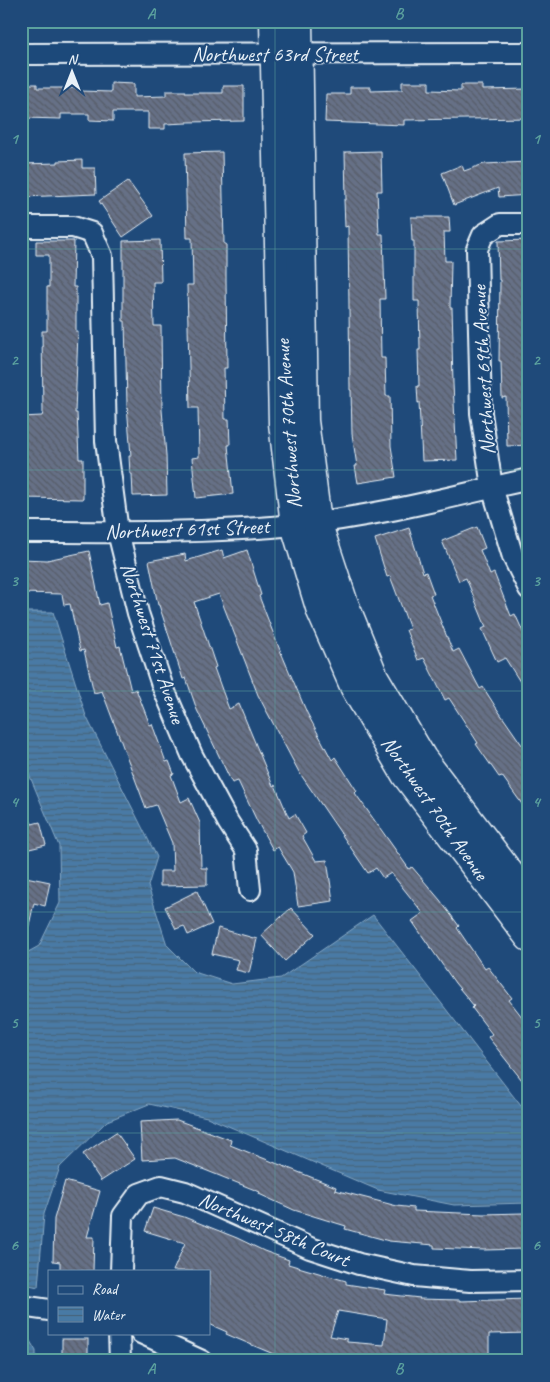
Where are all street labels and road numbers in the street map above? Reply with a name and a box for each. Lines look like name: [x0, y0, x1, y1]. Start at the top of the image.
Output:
street label: Northwest 63rd Street: [192, 41, 360, 67]
street label: Northwest 69th Avenue: [466, 283, 500, 455]
street label: Northwest 70th Avenue: [269, 337, 307, 510]
street label: Northwest 61st Street: [104, 513, 272, 545]
street label: Northwest 71st Avenue: [115, 559, 192, 728]
street label: Northwest 70th Avenue: [376, 731, 495, 886]
street label: Northwest 58th Court: [195, 1186, 355, 1273]

